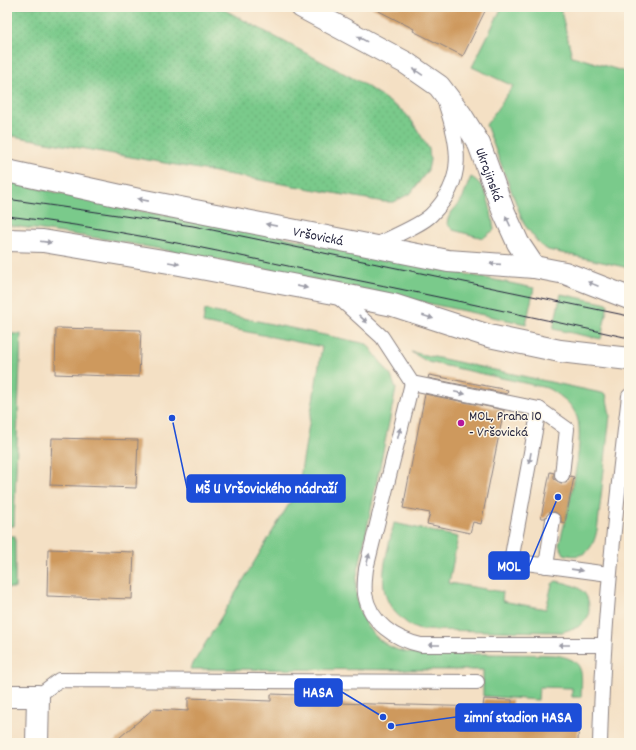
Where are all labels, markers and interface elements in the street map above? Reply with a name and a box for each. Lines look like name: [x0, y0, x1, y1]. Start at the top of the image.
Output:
one-way arrow: [356, 35, 368, 42]
one-way arrow: [413, 68, 423, 76]
street label: Ukrajinská: [469, 145, 507, 204]
one-way arrow: [137, 197, 149, 203]
one-way arrow: [505, 215, 511, 226]
one-way arrow: [265, 222, 277, 228]
street label: Vršovická: [291, 223, 345, 252]
one-way arrow: [40, 239, 52, 245]
one-way arrow: [168, 260, 180, 266]
one-way arrow: [489, 261, 501, 268]
one-way arrow: [586, 280, 598, 286]
one-way arrow: [296, 284, 308, 290]
one-way arrow: [358, 314, 368, 324]
one-way arrow: [423, 314, 435, 320]
one-way arrow: [454, 390, 466, 396]
place label: MOL, Praha 10 - Vršovická: [469, 407, 542, 443]
marker: MOL, Praha 10 - Vršovická: [456, 418, 466, 428]
one-way arrow: [397, 426, 403, 439]
one-way arrow: [526, 452, 532, 464]
callout: MŠ U Vršovického nádraží: [187, 475, 345, 502]
text: MŠ U Vršovického nádraží: [195, 479, 339, 501]
callout: MOL: [489, 552, 529, 579]
one-way arrow: [366, 553, 372, 565]
text: MOL: [497, 557, 522, 579]
one-way arrow: [571, 567, 583, 573]
one-way arrow: [427, 642, 440, 648]
one-way arrow: [557, 642, 570, 648]
callout: HASA: [295, 679, 342, 706]
text: HASA: [303, 683, 333, 705]
callout: zimní stadion HASA: [456, 704, 581, 731]
text: zimní stadion HASA: [464, 708, 572, 730]

